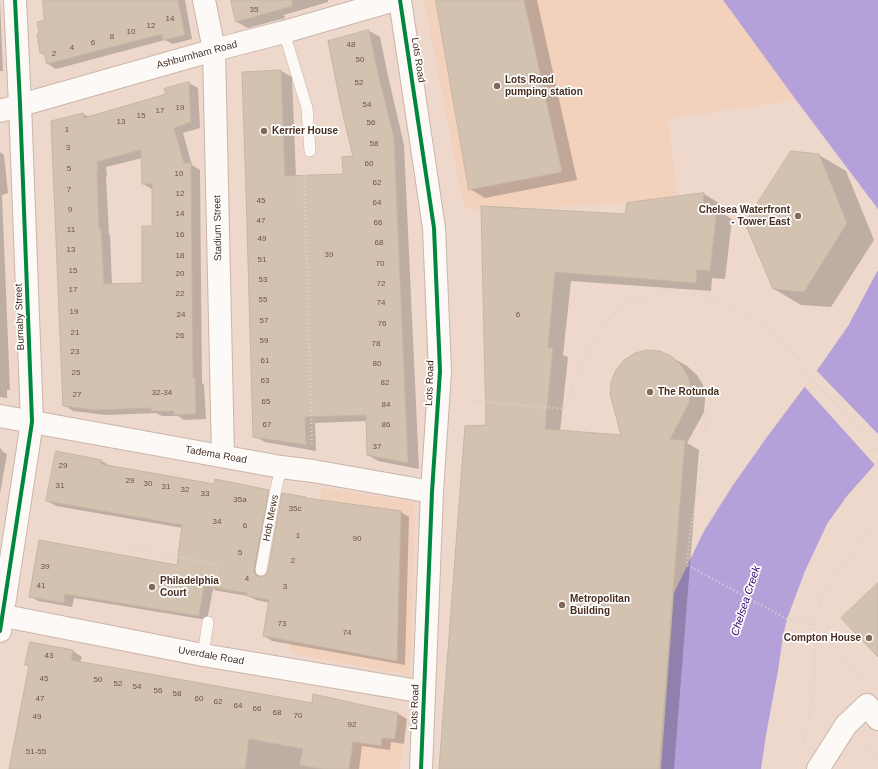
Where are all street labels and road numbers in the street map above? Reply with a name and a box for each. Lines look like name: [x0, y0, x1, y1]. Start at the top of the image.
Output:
street label: Lots Road: [409, 37, 427, 83]
street label: Ashburnham Road: [155, 38, 239, 72]
street label: Stadium Street: [211, 195, 225, 261]
street label: Burnaby Street: [13, 283, 27, 351]
street label: Lots Road: [423, 360, 437, 406]
street label: Tadema Road: [184, 444, 248, 466]
street label: Hob Mews: [261, 494, 281, 542]
street label: Uverdale Road: [177, 644, 245, 668]
street label: Lots Road: [408, 684, 422, 730]

